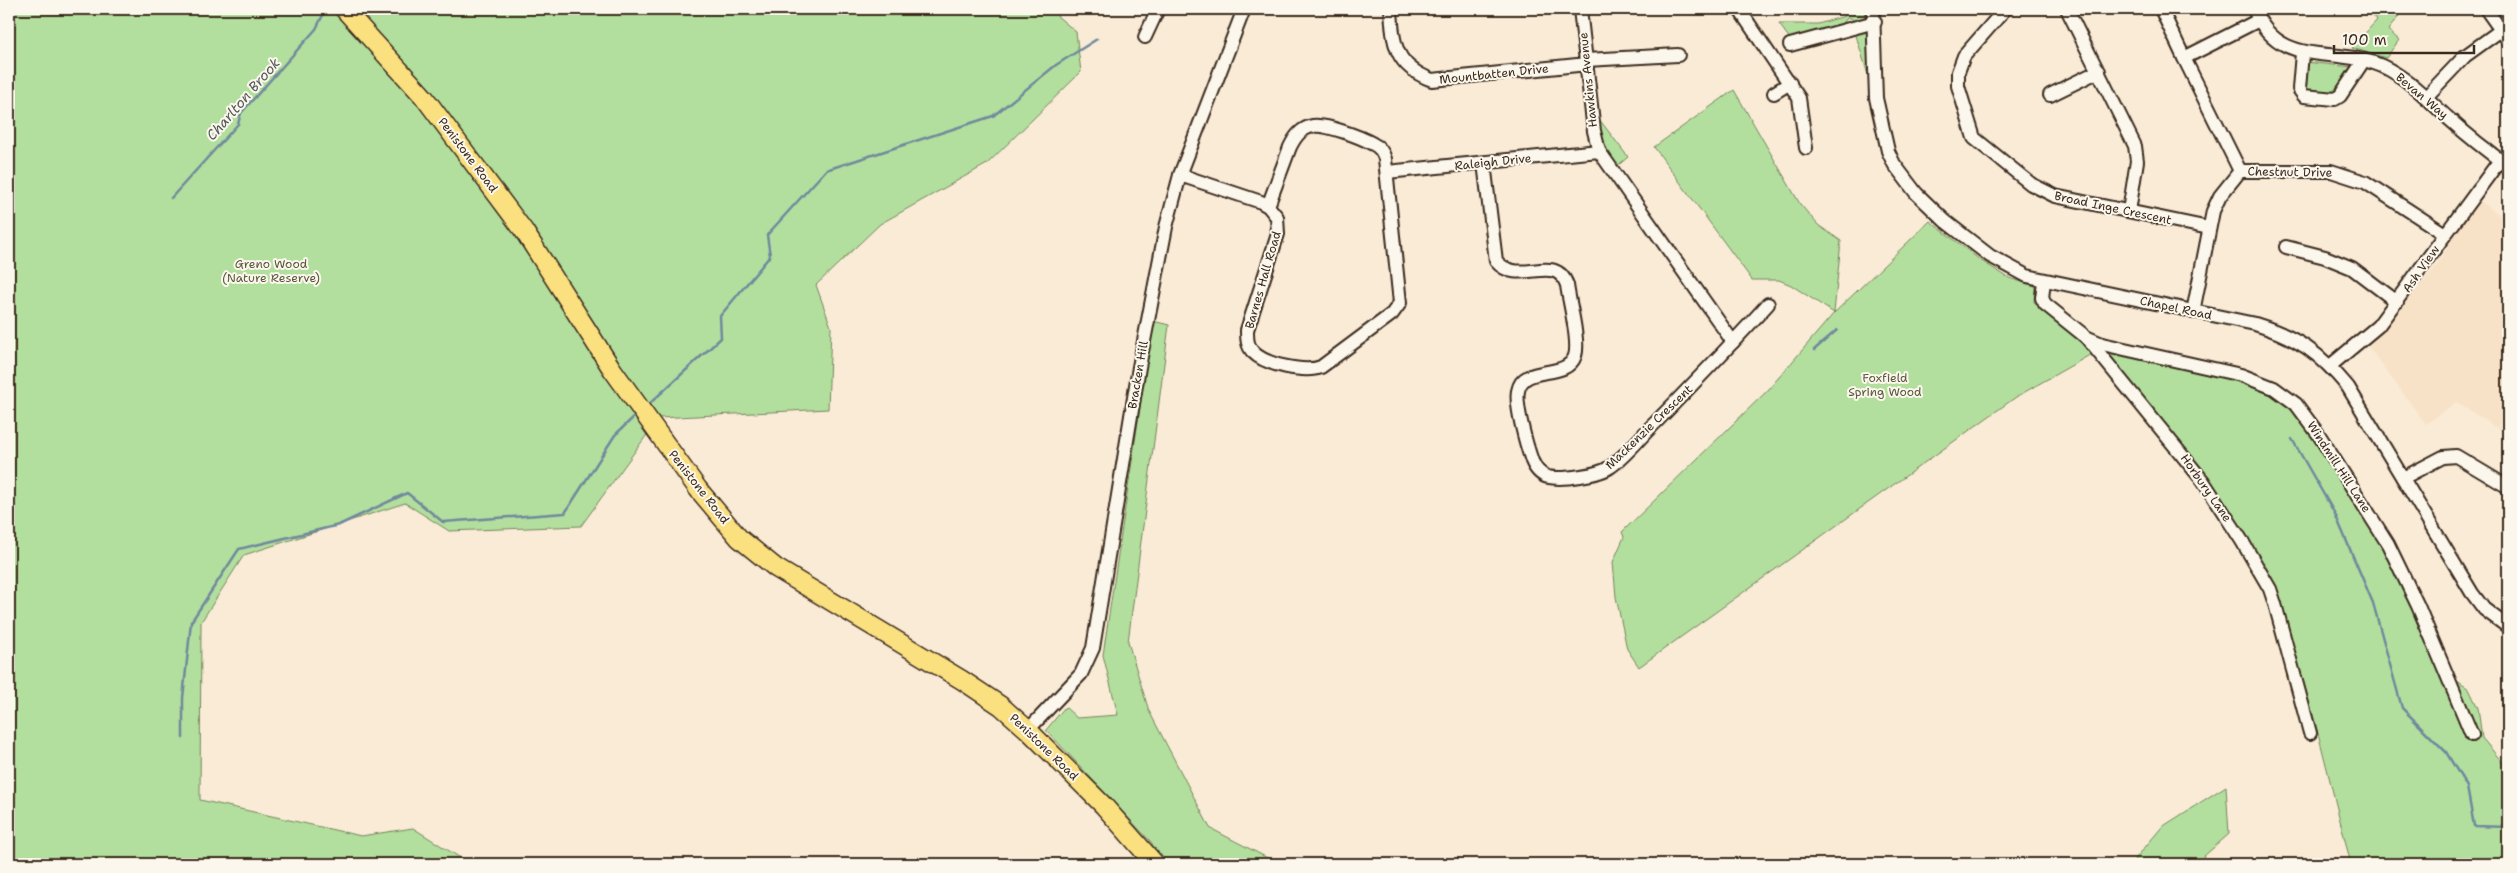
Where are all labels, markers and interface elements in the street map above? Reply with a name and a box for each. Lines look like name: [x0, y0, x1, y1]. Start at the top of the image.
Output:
scale bar: [2334, 22, 2474, 54]
text: 100 m: [2342, 30, 2387, 50]
street label: Hawkins Avenue: [1575, 31, 1601, 128]
water label: Charlton Brook: [202, 54, 284, 144]
street label: Mountbatten Drive: [1439, 60, 1550, 88]
street label: Bevan Way: [2392, 69, 2452, 123]
street label: Penistone Road: [435, 114, 502, 196]
street label: Raleigh Drive: [1454, 150, 1532, 174]
street label: Chestnut Drive: [2247, 163, 2333, 181]
street label: Broad Inge Crescent: [2053, 188, 2173, 228]
street label: Barnes Hall Road: [1241, 229, 1285, 331]
street label: Ash View: [2399, 242, 2443, 296]
park label: Greno Wood (Nature Reserve): [222, 256, 320, 286]
street label: Chapel Road: [2138, 293, 2214, 324]
street label: Bracken Hill: [1124, 339, 1152, 410]
park label: Foxfield Spring Wood: [1848, 370, 1922, 400]
street label: Mackenzie Crescent: [1602, 381, 1696, 473]
street label: Windmill Hill Lane: [2303, 418, 2375, 516]
street label: Penistone Road: [665, 447, 733, 528]
street label: Horbury Lane: [2177, 451, 2235, 525]
street label: Penistone Road: [1006, 710, 1082, 784]

